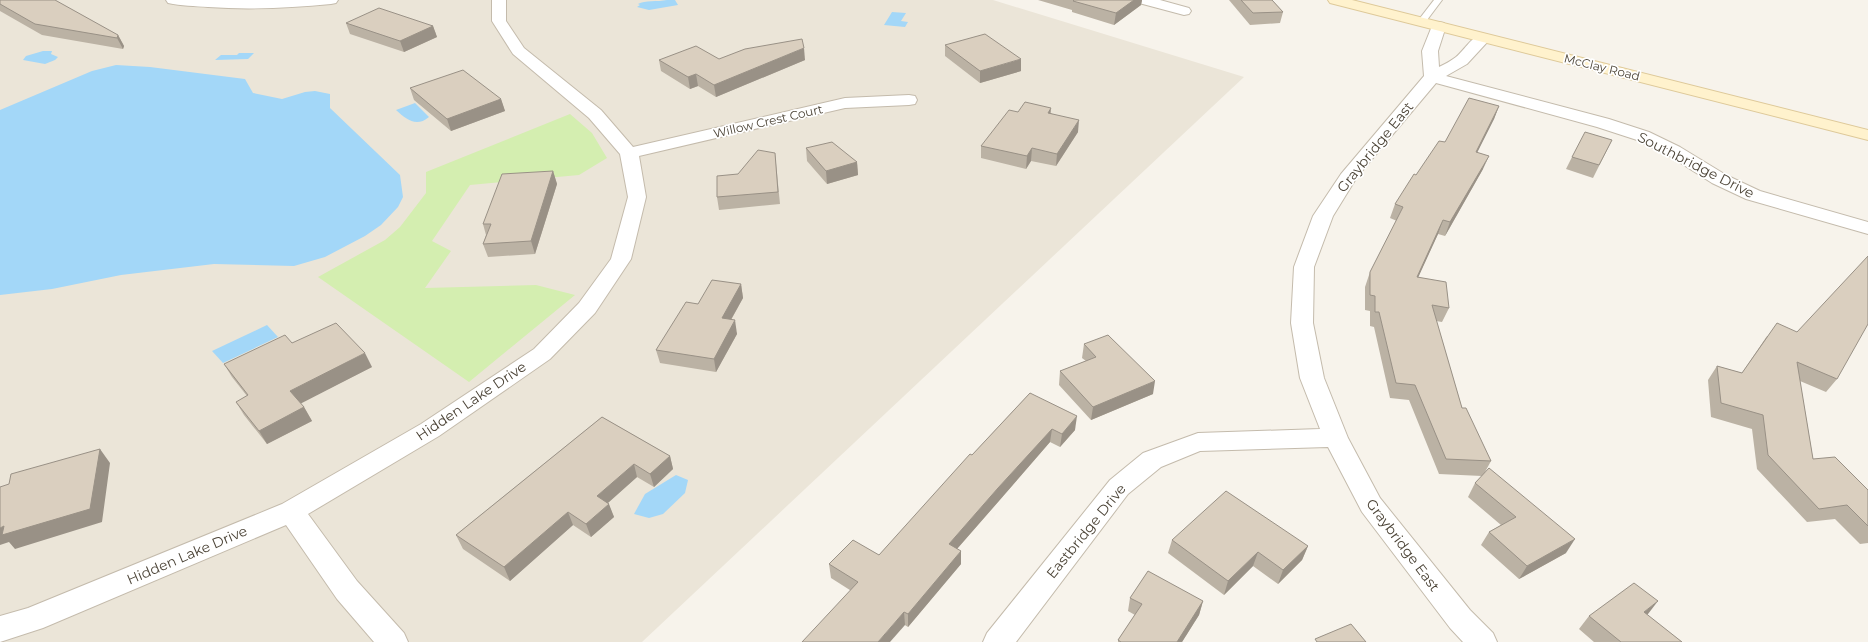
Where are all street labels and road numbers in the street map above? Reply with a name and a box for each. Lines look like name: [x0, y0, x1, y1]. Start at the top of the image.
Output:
street label: McClay Road: [1562, 50, 1642, 84]
street label: Graybridge East: [1333, 98, 1417, 196]
street label: Willow Crest Court: [712, 101, 824, 141]
street label: Southbridge Drive: [1635, 128, 1757, 202]
street label: Hidden Lake Drive: [412, 357, 530, 445]
street label: Eastbridge Drive: [1042, 480, 1130, 582]
street label: Graybridge East: [1362, 495, 1444, 595]
street label: Hidden Lake Drive: [124, 521, 250, 589]

